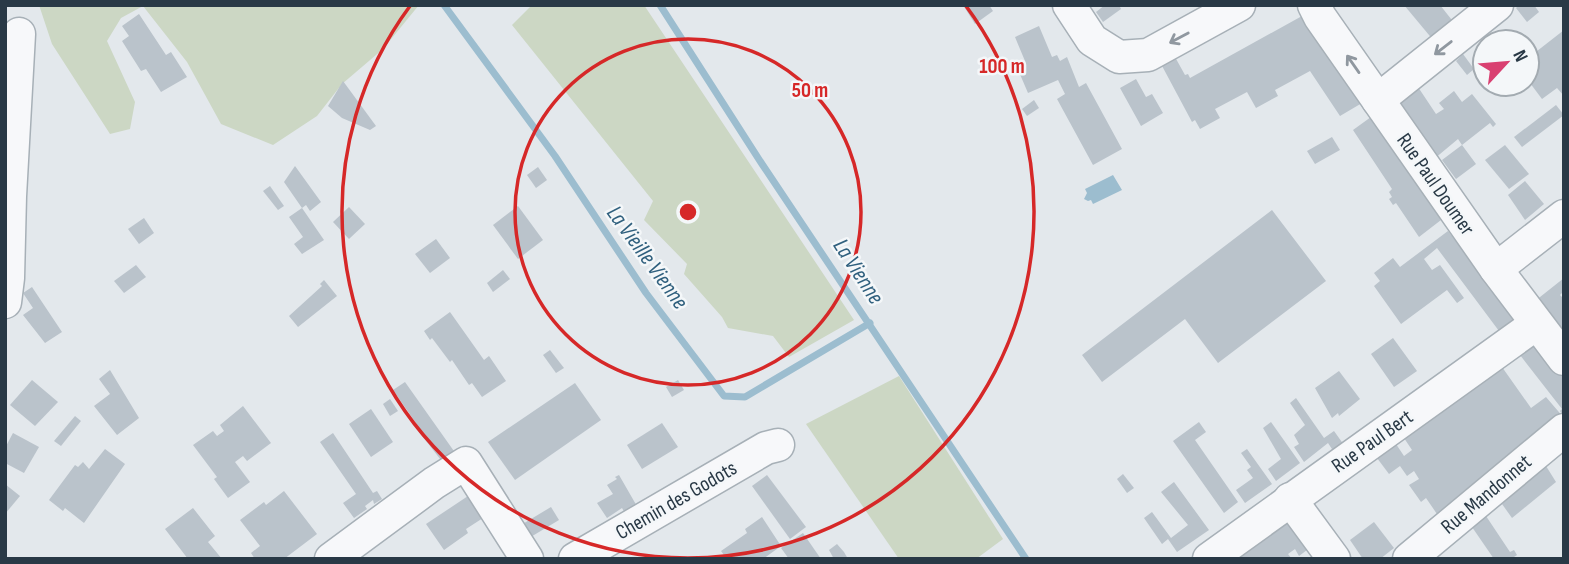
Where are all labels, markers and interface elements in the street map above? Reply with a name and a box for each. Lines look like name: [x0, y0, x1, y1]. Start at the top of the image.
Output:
north arrow: [1471, 28, 1541, 98]
one-way arrow: [1169, 31, 1189, 45]
one-way arrow: [1435, 40, 1453, 55]
text: N: [1507, 47, 1532, 66]
text: 100 m: [979, 54, 1025, 79]
one-way arrow: [1346, 55, 1360, 74]
text: 50 m: [792, 78, 828, 103]
street label: Rue Paul Doumer: [1391, 128, 1480, 240]
water label: La Vieille Vienne: [600, 200, 694, 315]
centre of rings: [676, 200, 700, 224]
water label: La Vienne: [827, 233, 890, 310]
street label: Rue Paul Bert: [1327, 404, 1418, 478]
street label: Rue Mandonnet: [1436, 449, 1537, 539]
street label: Chemin des Godots: [611, 456, 741, 545]

